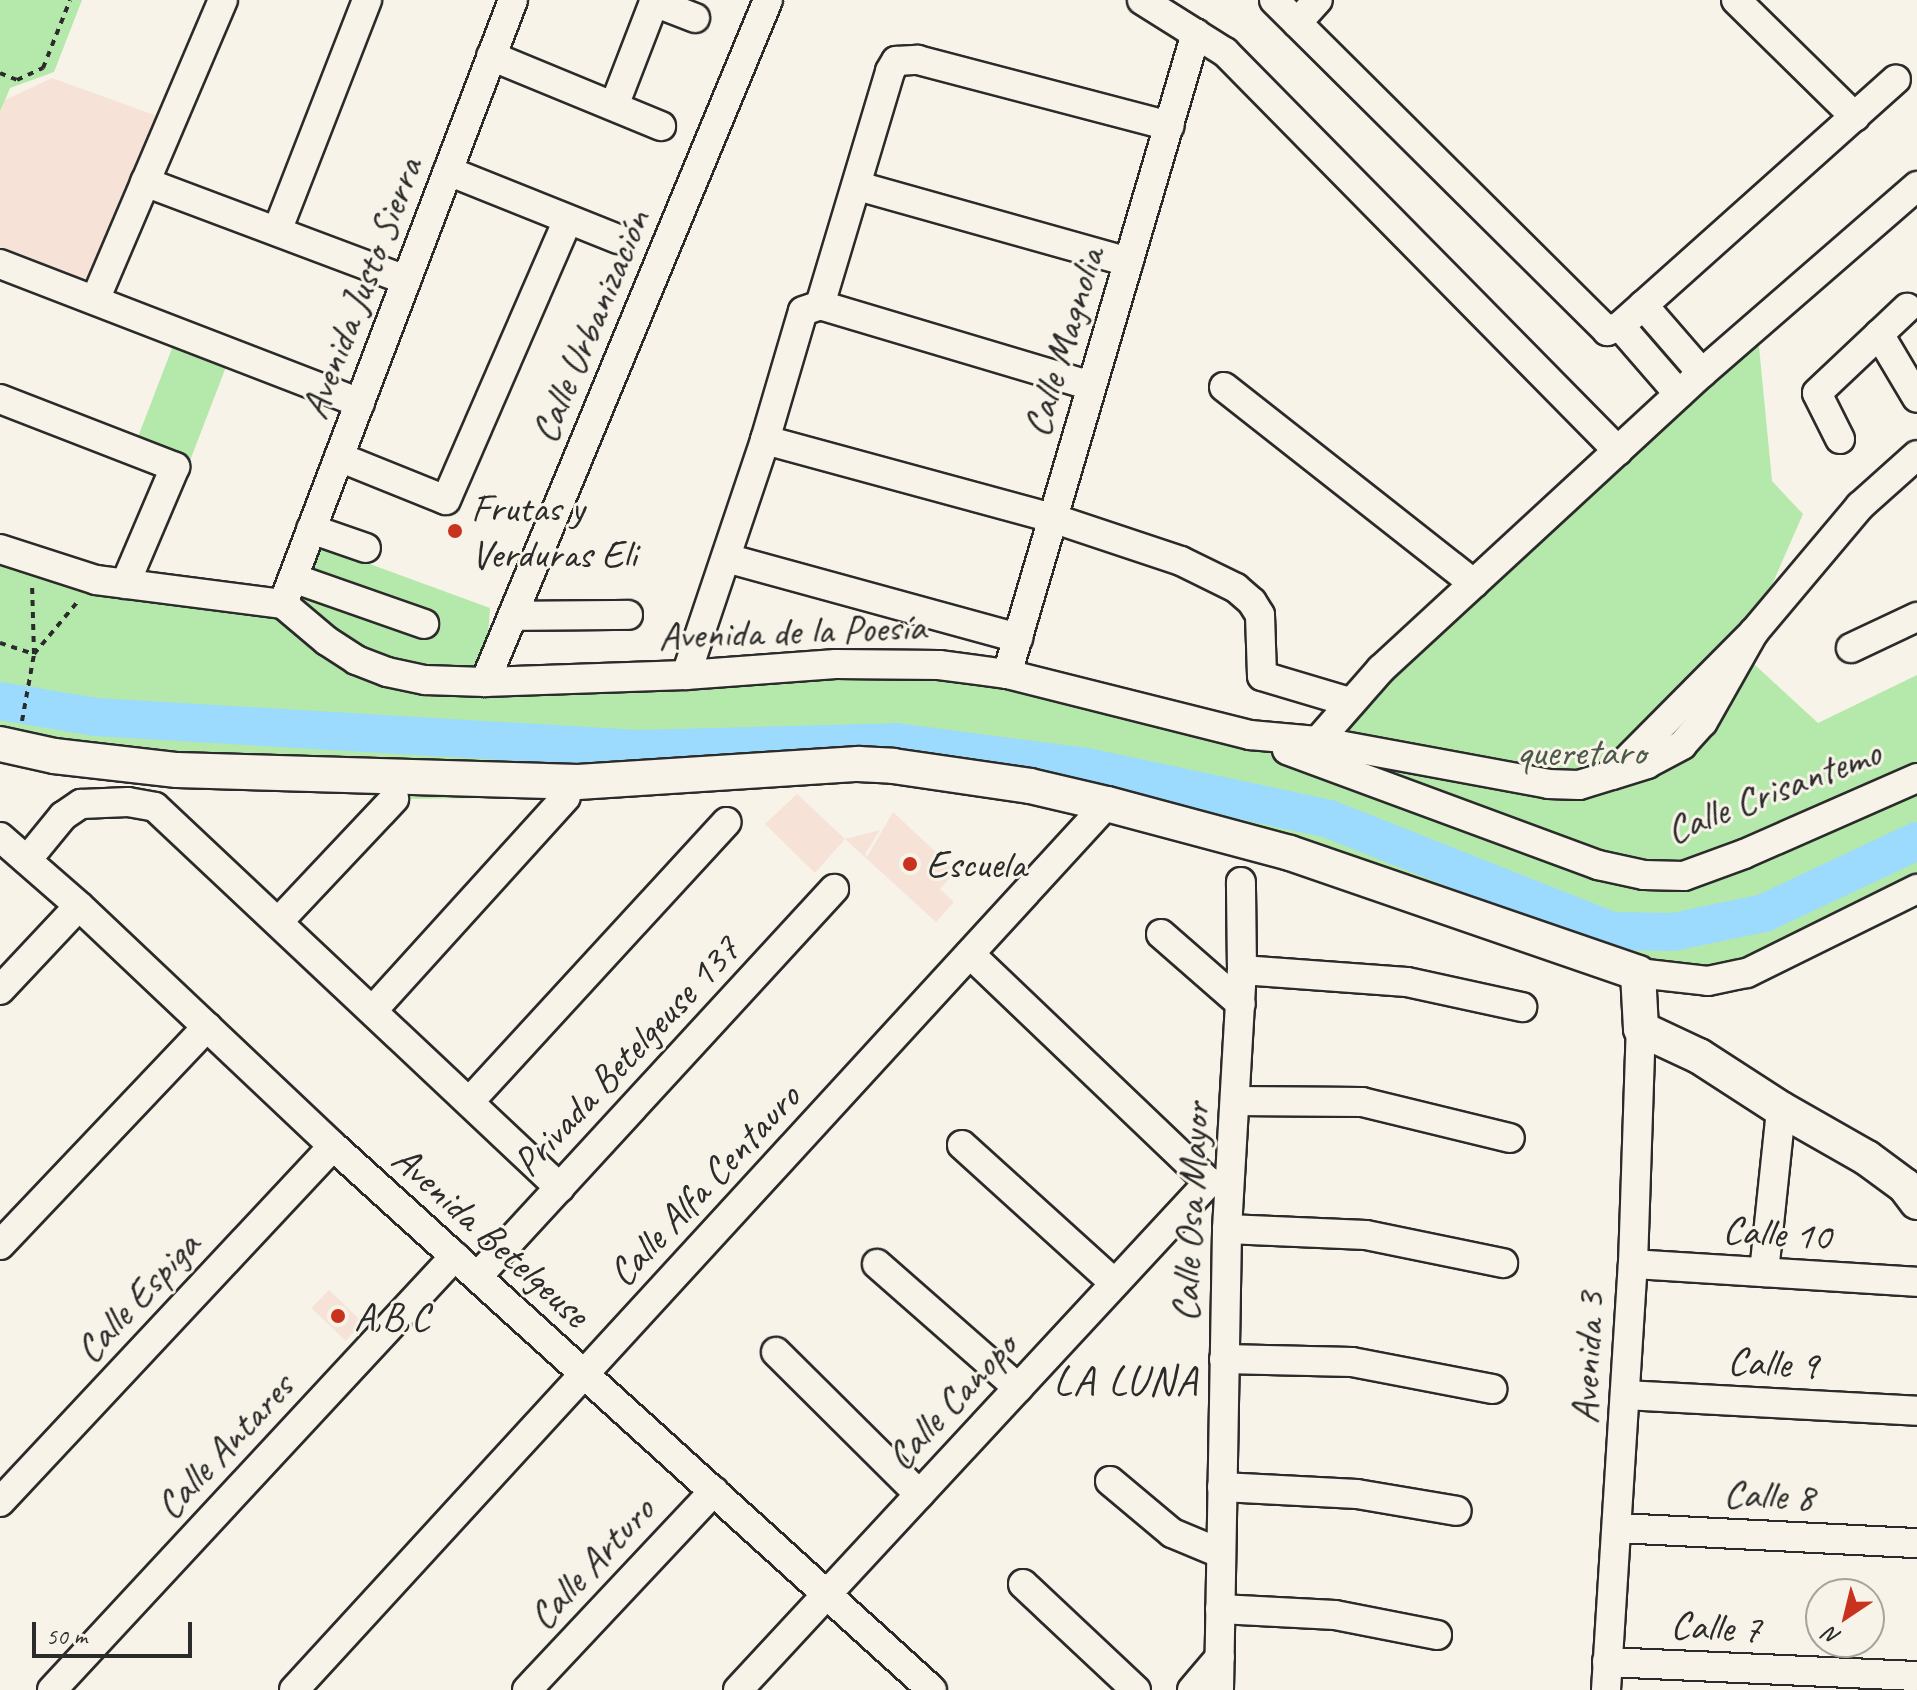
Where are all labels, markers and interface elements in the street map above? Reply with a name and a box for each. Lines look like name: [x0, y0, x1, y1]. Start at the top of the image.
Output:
street label: Avenida Justo Sierra: [289, 150, 433, 426]
street label: Calle Urbanización: [519, 202, 661, 450]
street label: Calle Magnolia: [1011, 241, 1115, 443]
place label: Frutas y Verduras Eli: [471, 484, 637, 578]
marker: Frutas y Verduras Eli: [446, 522, 464, 540]
street label: Avenida de la Poesía: [657, 602, 927, 660]
park label: queretaro: [1516, 728, 1646, 776]
street label: Calle Crisantemo: [1659, 728, 1887, 854]
place label: Escuela: [926, 840, 1026, 888]
marker: Escuela: [901, 855, 919, 873]
street label: Privada Betelgeuse 137: [502, 926, 750, 1186]
street label: Calle Alfa Centauro: [598, 1073, 810, 1297]
street label: Calle Osa Mayor: [1160, 1100, 1220, 1324]
street label: Avenida Betelgeuse: [382, 1135, 600, 1337]
street label: Calle 10: [1721, 1205, 1833, 1261]
street label: Calle Espiga: [65, 1222, 209, 1372]
street label: Avenida 3: [1560, 1291, 1614, 1425]
place label: A,B,C: [354, 1292, 430, 1340]
marker: A,B,C: [329, 1307, 347, 1325]
street label: Calle Canopo: [875, 1322, 1027, 1480]
street label: Calle 9: [1727, 1337, 1819, 1389]
district label: LA LUNA: [1054, 1356, 1198, 1406]
street label: Calle Antares: [144, 1363, 304, 1529]
street label: Calle 8: [1723, 1469, 1815, 1521]
street label: Calle Arturo: [518, 1487, 664, 1639]
north arrow: [1805, 1578, 1885, 1658]
street label: Calle 7: [1670, 1601, 1762, 1653]
scale bar: [36, 1606, 196, 1656]
text: 50 m: [46, 1621, 87, 1651]
text: N: [1819, 1621, 1846, 1651]

